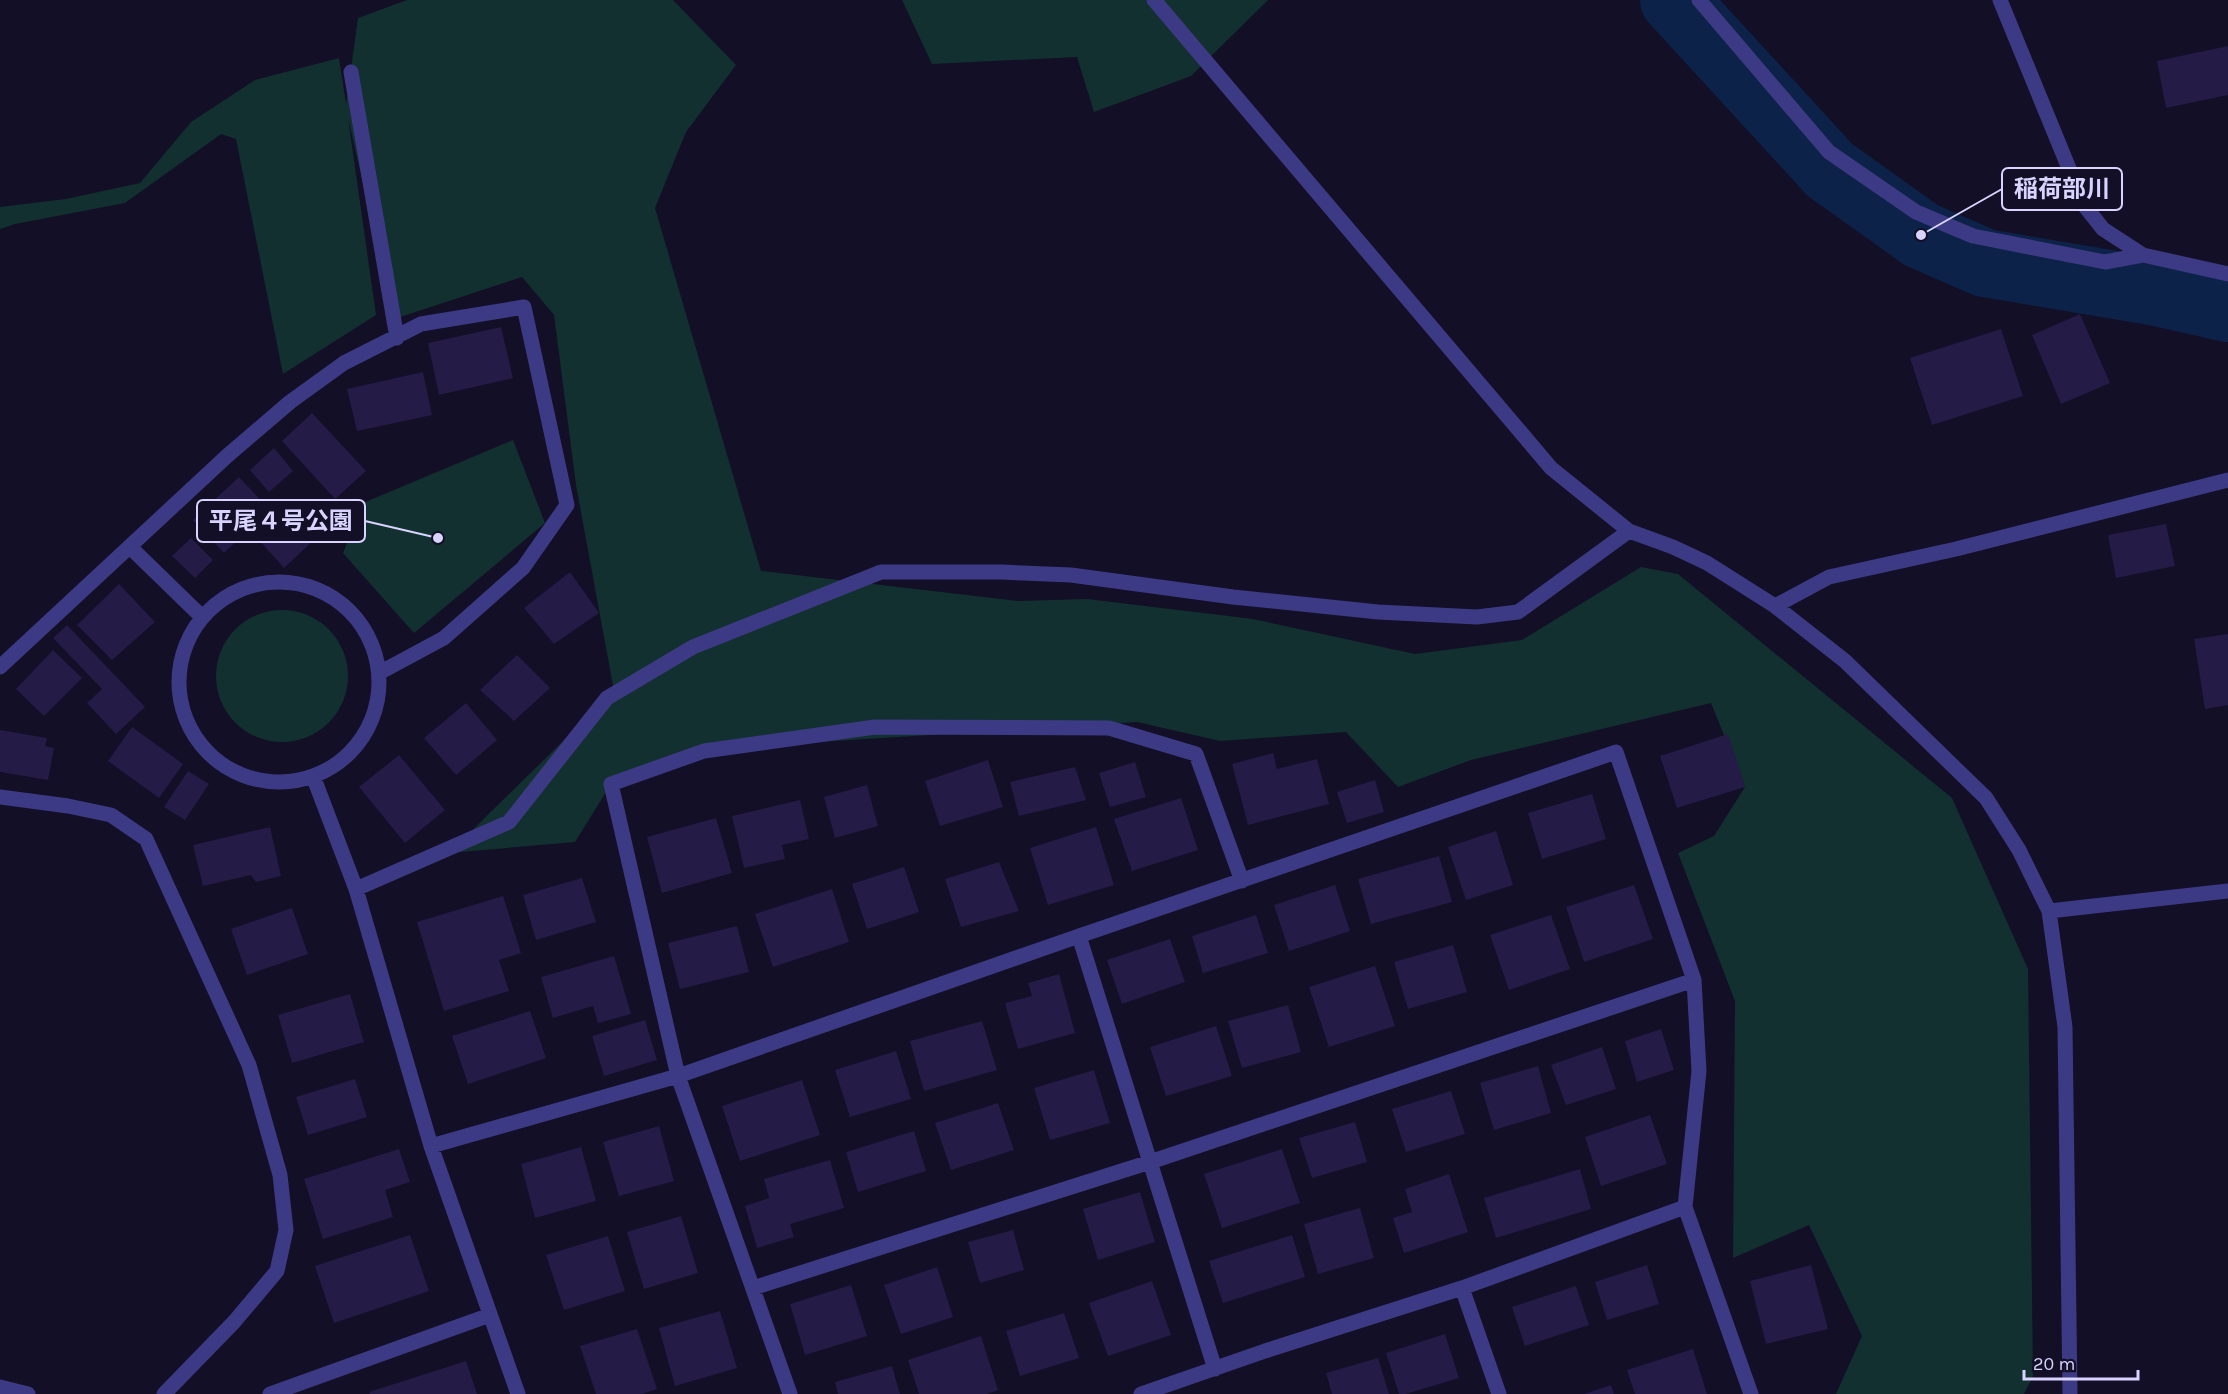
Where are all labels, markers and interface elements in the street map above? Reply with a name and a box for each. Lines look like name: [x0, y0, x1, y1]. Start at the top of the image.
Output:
callout: 稲荷部川: [2002, 168, 2122, 210]
text: 稲荷部川: [2014, 175, 2110, 203]
callout: 平尾４号公園: [197, 500, 365, 542]
text: 平尾４号公園: [209, 507, 353, 535]
scale bar: [2024, 1343, 2138, 1381]
text: 20 m: [2033, 1353, 2075, 1375]

